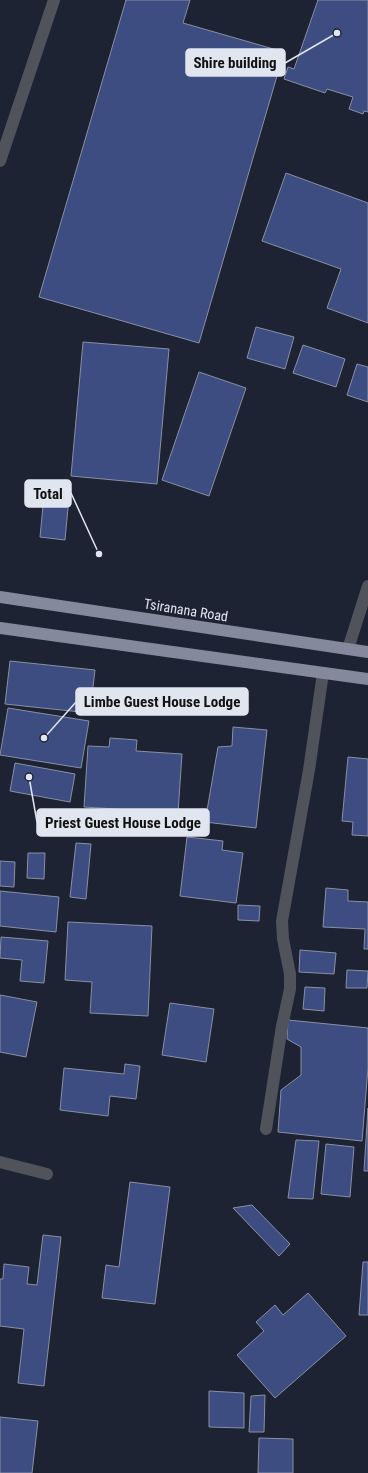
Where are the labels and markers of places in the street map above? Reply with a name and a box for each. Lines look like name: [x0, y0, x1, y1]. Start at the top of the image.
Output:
callout: Shire building: [186, 49, 285, 76]
callout: Total: [25, 480, 71, 507]
callout: Limbe Guest House Lodge: [76, 688, 248, 715]
callout: Priest Guest House Lodge: [37, 809, 209, 836]

